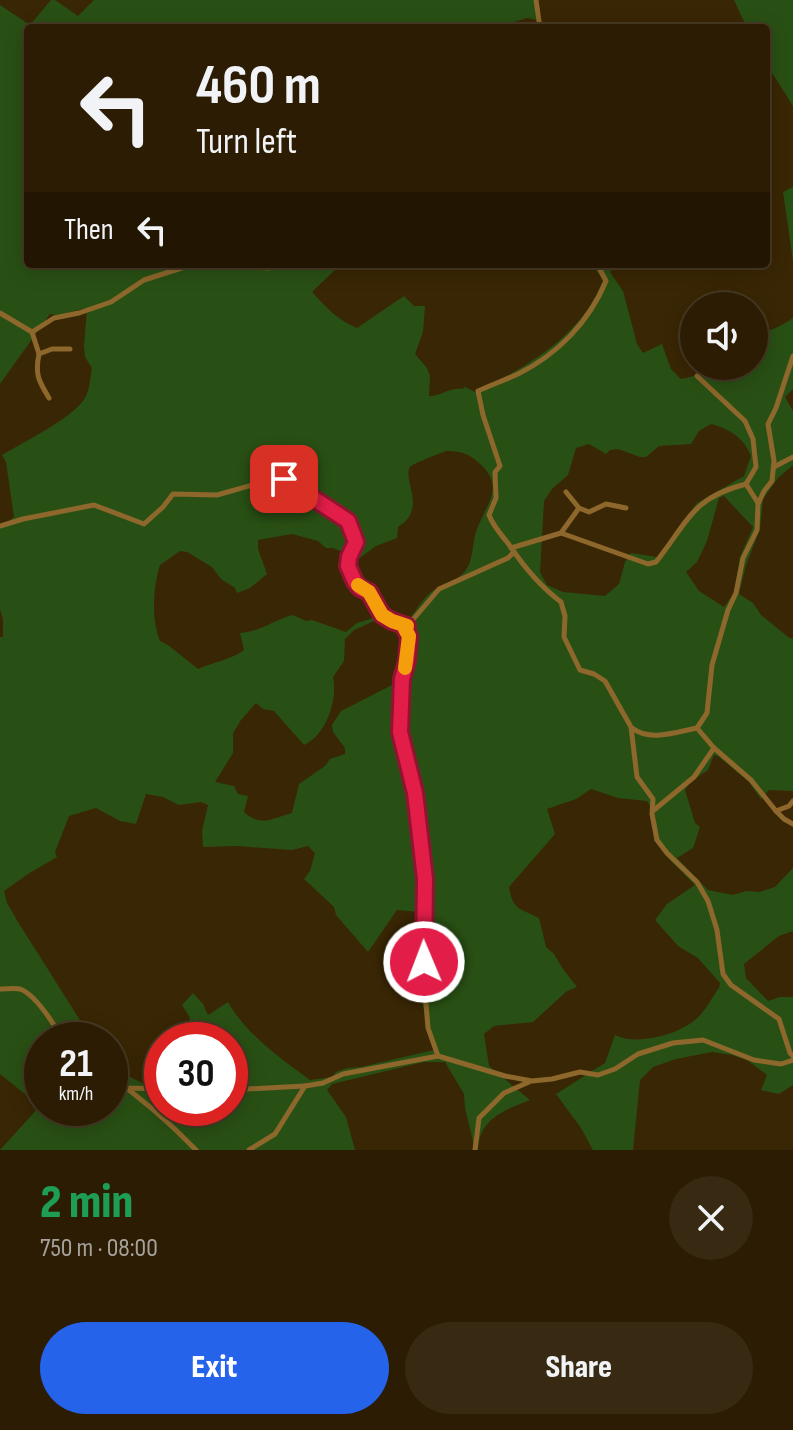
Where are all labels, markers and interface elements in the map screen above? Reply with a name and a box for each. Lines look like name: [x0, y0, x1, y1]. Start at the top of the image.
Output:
text: 460 m: [196, 53, 321, 120]
icon: left: [64, 56, 168, 160]
text: Turn left: [196, 121, 297, 164]
icon: left: [130, 208, 174, 252]
text: Then: [64, 212, 114, 248]
map controls: [680, 292, 768, 380]
button: sound: [680, 292, 768, 380]
pin: [250, 445, 318, 513]
icon: arrive: [262, 457, 306, 501]
position arrow: [382, 920, 466, 1004]
speed limit sign: 30: [144, 1022, 248, 1126]
text: 21: [59, 1040, 93, 1088]
text: km/h: [59, 1082, 93, 1106]
text: 2 min: [40, 1174, 133, 1231]
button: close: [669, 1176, 753, 1260]
text: 750 m · 08:00: [40, 1233, 158, 1264]
button: Exit: [40, 1322, 389, 1414]
button: Share: [405, 1322, 753, 1414]

